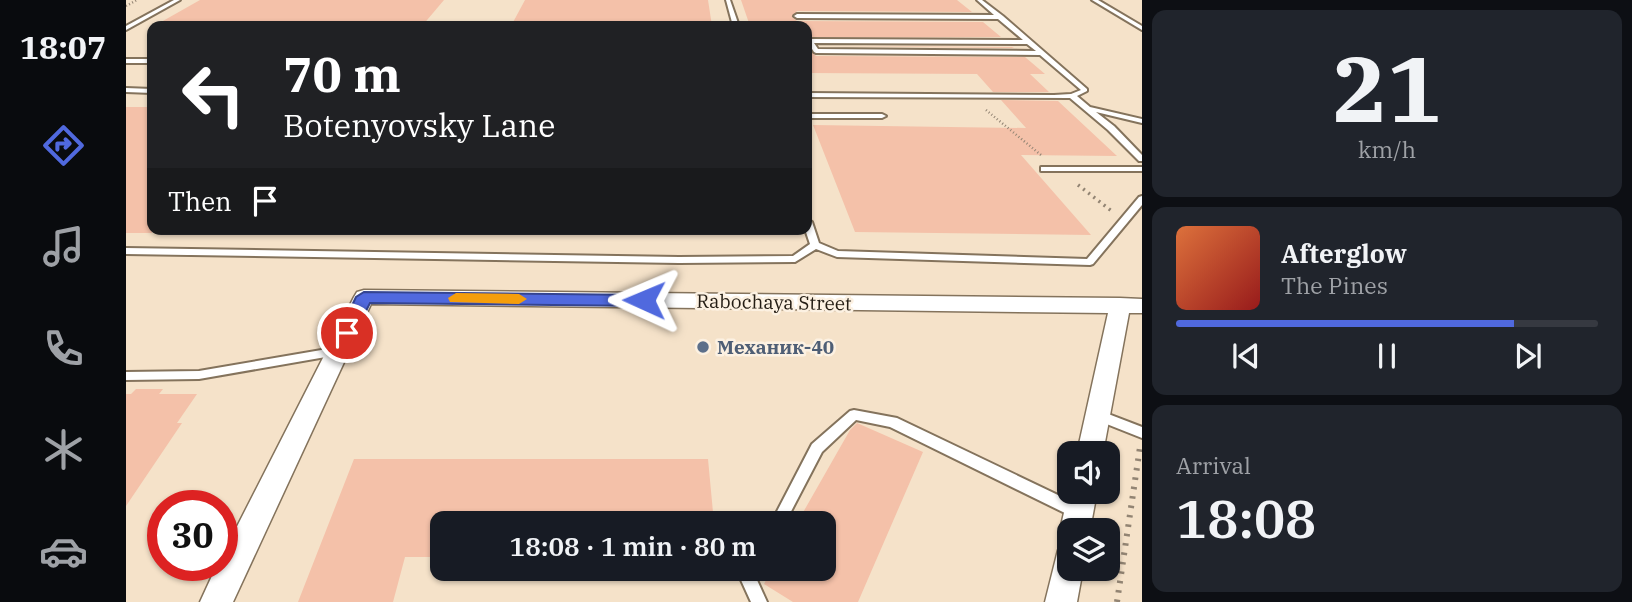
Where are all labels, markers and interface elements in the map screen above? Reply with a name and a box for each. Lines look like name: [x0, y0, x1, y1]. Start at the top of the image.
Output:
text: 18:07: [20, 26, 106, 68]
text: 21: [1332, 29, 1442, 147]
text: 70 m: [283, 42, 401, 105]
icon: left: [168, 49, 259, 140]
text: Botenyovsky Lane: [283, 104, 555, 146]
icon: directions: [39, 121, 88, 170]
text: km/h: [1358, 134, 1416, 164]
icon: arrive: [246, 182, 284, 220]
text: Then: [168, 184, 232, 218]
icon: music: [39, 222, 88, 271]
text: Afterglow: [1281, 236, 1407, 270]
position arrow: [607, 263, 681, 337]
text: The Pines: [1281, 270, 1388, 300]
street label: Rabochaya Street: [696, 289, 852, 315]
pin: [317, 303, 377, 363]
icon: arrive: [328, 314, 366, 352]
icon: phone: [39, 324, 88, 373]
place label: Механик-40: [717, 335, 834, 359]
icon: previous: [1227, 337, 1265, 375]
icon: pause: [1368, 337, 1406, 375]
icon: next: [1509, 337, 1547, 375]
marker: Механик-40: [695, 339, 711, 355]
icon: climate: [39, 425, 88, 474]
map controls: [1057, 441, 1120, 581]
button: sound: [1057, 441, 1120, 504]
text: Arrival: [1176, 450, 1251, 480]
text: 18:08: [1176, 485, 1316, 552]
speed limit sign: 30: [147, 490, 238, 581]
button: layers: [1057, 518, 1120, 581]
icon: car: [39, 527, 88, 576]
text: 18:08 · 1 min · 80 m: [510, 529, 756, 563]

